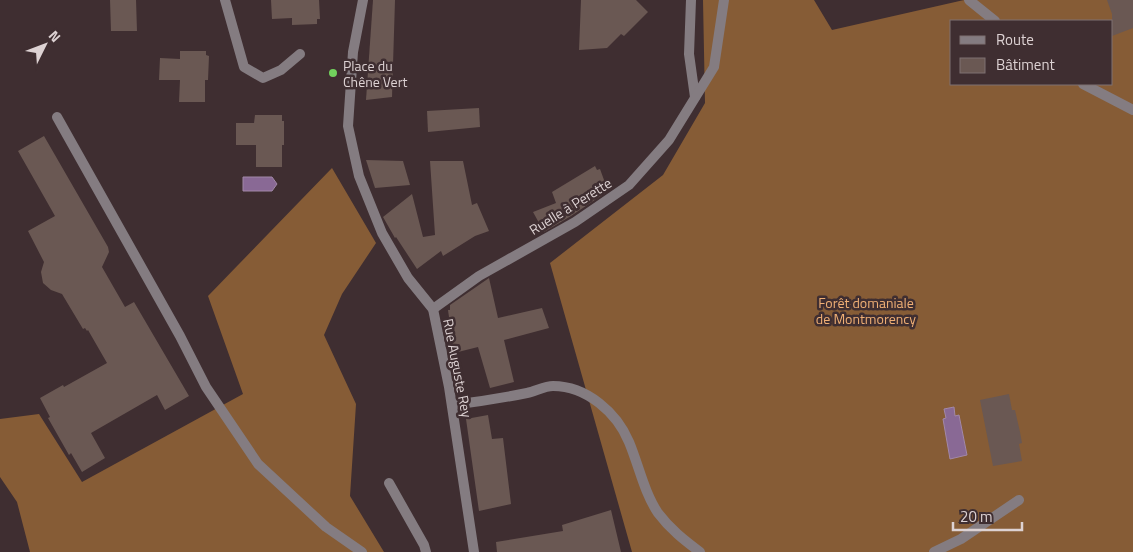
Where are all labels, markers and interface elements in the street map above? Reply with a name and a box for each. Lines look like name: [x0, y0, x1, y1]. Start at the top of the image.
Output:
north arrow: [20, 20, 70, 70]
legend: [950, 20, 1113, 85]
text: N: [44, 25, 66, 47]
text: Route: [996, 28, 1034, 51]
text: Bâtiment: [996, 53, 1055, 76]
place label: Place du Chêne Vert: [343, 55, 407, 92]
marker: Place du Chêne Vert: [327, 67, 339, 79]
street label: Ruelle à Perette: [525, 172, 615, 240]
park label: Forêt domaniale de Montmorency: [816, 292, 916, 329]
street label: Rue Auguste Rey: [438, 317, 478, 419]
scale bar: [953, 500, 1022, 532]
text: 20 m: [960, 505, 993, 528]

